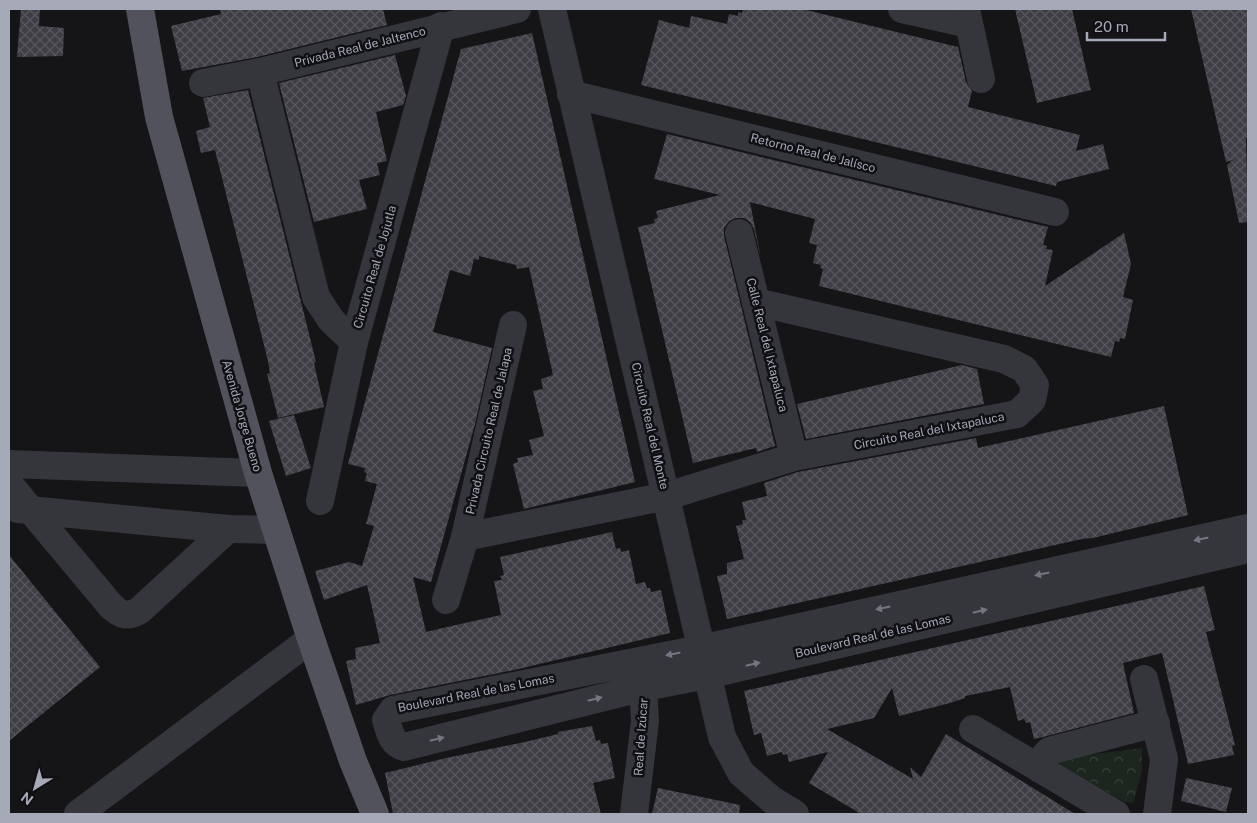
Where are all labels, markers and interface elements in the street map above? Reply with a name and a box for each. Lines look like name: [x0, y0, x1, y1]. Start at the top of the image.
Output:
scale bar: [1087, 10, 1164, 42]
text: 20 m: [1094, 18, 1129, 35]
street label: Privada Real de Jaltenco: [293, 24, 427, 70]
street label: Retorno Real de Jalísco: [749, 131, 877, 175]
street label: Circuito Real de Jojutla: [351, 204, 399, 330]
street label: Calle Real del Ixtapaluca: [744, 276, 790, 414]
street label: Privada Circuito Real de Jalapa: [463, 346, 515, 516]
street label: Avenida Jorge Bueno: [219, 359, 265, 474]
street label: Circuito Real del Monte: [629, 361, 671, 491]
street label: Circuito Real del Ixtapaluca: [853, 410, 1005, 452]
one-way arrow: [1193, 535, 1208, 543]
one-way arrow: [1034, 570, 1049, 578]
one-way arrow: [875, 605, 891, 613]
one-way arrow: [972, 607, 987, 615]
street label: Boulevard Real de las Lomas: [794, 611, 952, 661]
one-way arrow: [665, 650, 681, 658]
one-way arrow: [746, 660, 761, 668]
street label: Boulevard Real de las Lomas: [397, 671, 555, 715]
one-way arrow: [587, 695, 602, 703]
street label: Real de Izúcar: [631, 697, 651, 777]
one-way arrow: [430, 735, 445, 743]
north arrow: [10, 763, 60, 813]
text: N: [18, 789, 36, 808]

